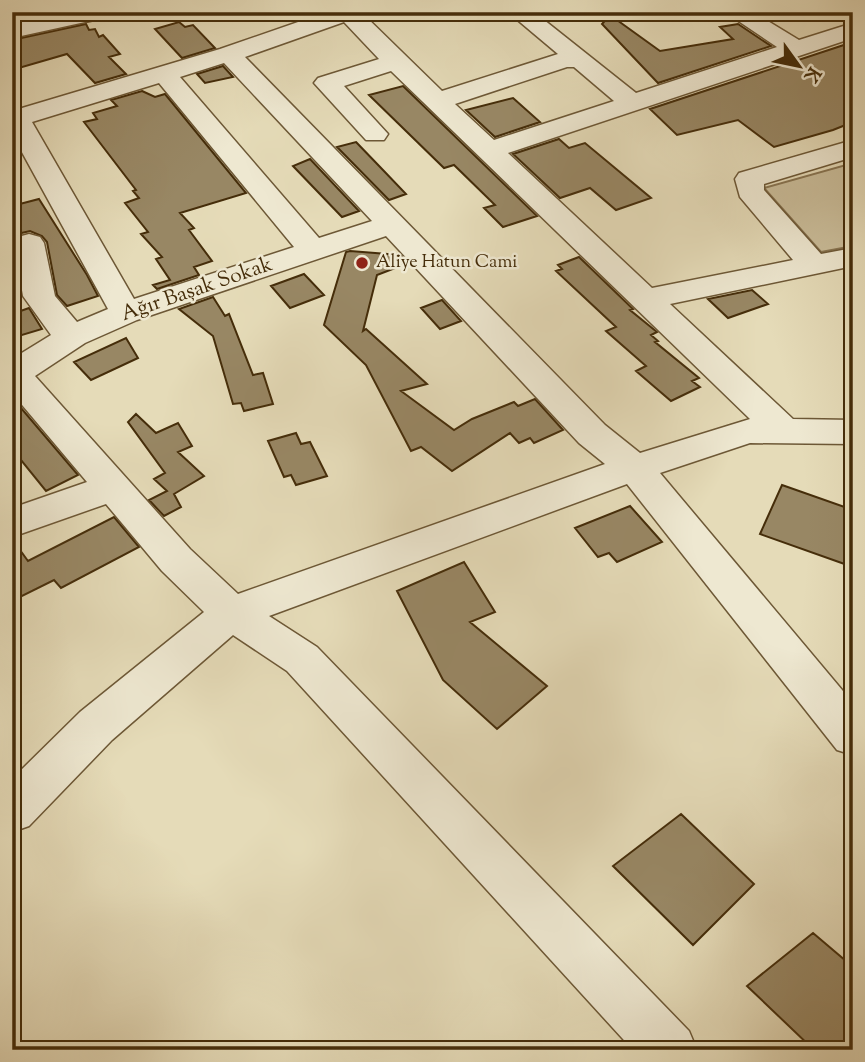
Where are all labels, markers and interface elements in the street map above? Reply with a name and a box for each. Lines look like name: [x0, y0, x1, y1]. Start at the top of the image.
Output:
north arrow: [764, 32, 834, 102]
text: K: [796, 61, 826, 87]
street label: Ağır Başak Sokak: [117, 250, 277, 330]
place label: Aliye Hatun Cami: [376, 250, 517, 276]
marker: Aliye Hatun Cami: [354, 255, 370, 271]

